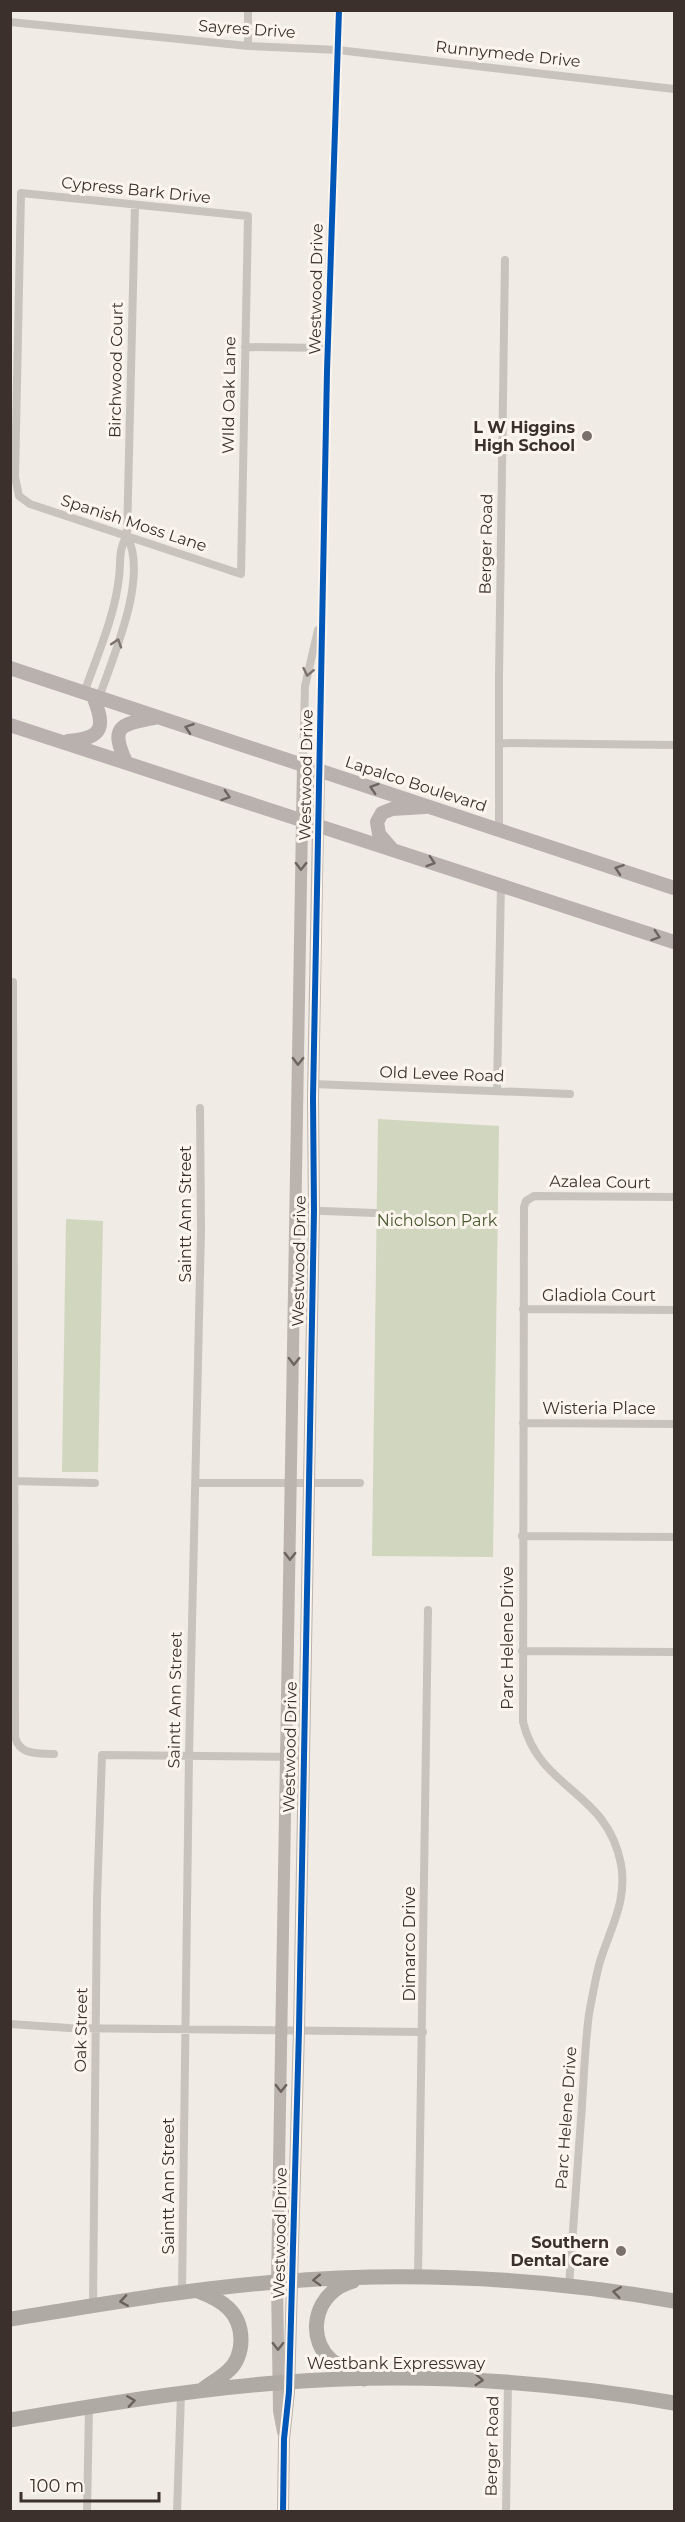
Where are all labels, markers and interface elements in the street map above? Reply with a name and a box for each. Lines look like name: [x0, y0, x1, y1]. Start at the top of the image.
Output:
street label: Sayres Drive: [198, 16, 296, 42]
street label: Runnymede Drive: [435, 37, 581, 71]
street label: Cypress Bark Drive: [60, 173, 212, 207]
street label: Westwood Drive: [305, 223, 327, 355]
street label: Birchwood Court: [105, 301, 127, 438]
street label: WIld Oak Lane: [218, 336, 240, 454]
place label: L W Higgins High School: [473, 418, 576, 455]
marker: L W Higgins High School: [580, 429, 594, 443]
street label: Spanish Moss Lane: [59, 490, 209, 556]
street label: Berger Road: [476, 493, 496, 595]
one-way arrow: [110, 638, 123, 649]
one-way arrow: [302, 666, 315, 676]
street label: Westwood Drive: [295, 709, 317, 841]
one-way arrow: [184, 723, 195, 736]
street label: Lapalco Boulevard: [343, 752, 489, 816]
one-way arrow: [369, 783, 380, 795]
one-way arrow: [220, 788, 230, 801]
one-way arrow: [425, 854, 436, 867]
one-way arrow: [295, 861, 307, 870]
one-way arrow: [614, 864, 625, 877]
one-way arrow: [650, 928, 661, 941]
one-way arrow: [292, 1056, 304, 1065]
street label: Old Levee Road: [379, 1062, 505, 1086]
street label: Saintt Ann Street: [176, 1145, 195, 1283]
street label: Azalea Court: [549, 1172, 651, 1192]
street label: Westwood Drive: [288, 1195, 310, 1327]
park label: Nicholson Park: [377, 1211, 498, 1230]
street label: Gladiola Court: [542, 1286, 657, 1305]
one-way arrow: [288, 1356, 300, 1365]
street label: Wisteria Place: [542, 1399, 656, 1418]
one-way arrow: [284, 1551, 296, 1560]
street label: Parc Helene Drive: [498, 1566, 517, 1710]
street label: Saintt Ann Street: [164, 1631, 186, 1769]
street label: Westwood Drive: [279, 1681, 301, 1813]
street label: Dimarco Drive: [400, 1886, 419, 2002]
street label: Oak Street: [71, 1987, 91, 2073]
street label: Parc Helene Drive: [552, 2046, 580, 2190]
one-way arrow: [275, 2084, 287, 2093]
street label: Saintt Ann Street: [159, 2117, 178, 2255]
street label: Westwood Drive: [269, 2167, 291, 2299]
place label: Southern Dental Care: [510, 2233, 609, 2270]
marker: Southern Dental Care: [614, 2244, 628, 2258]
one-way arrow: [313, 2274, 322, 2286]
one-way arrow: [612, 2287, 621, 2299]
one-way arrow: [119, 2294, 129, 2307]
one-way arrow: [272, 2342, 284, 2351]
street label: Westbank Expressway: [307, 2354, 486, 2373]
one-way arrow: [474, 2374, 483, 2387]
street label: Berger Road: [482, 2395, 502, 2497]
one-way arrow: [126, 2396, 135, 2408]
scale bar: [21, 2465, 159, 2503]
text: 100 m: [30, 2475, 84, 2497]

